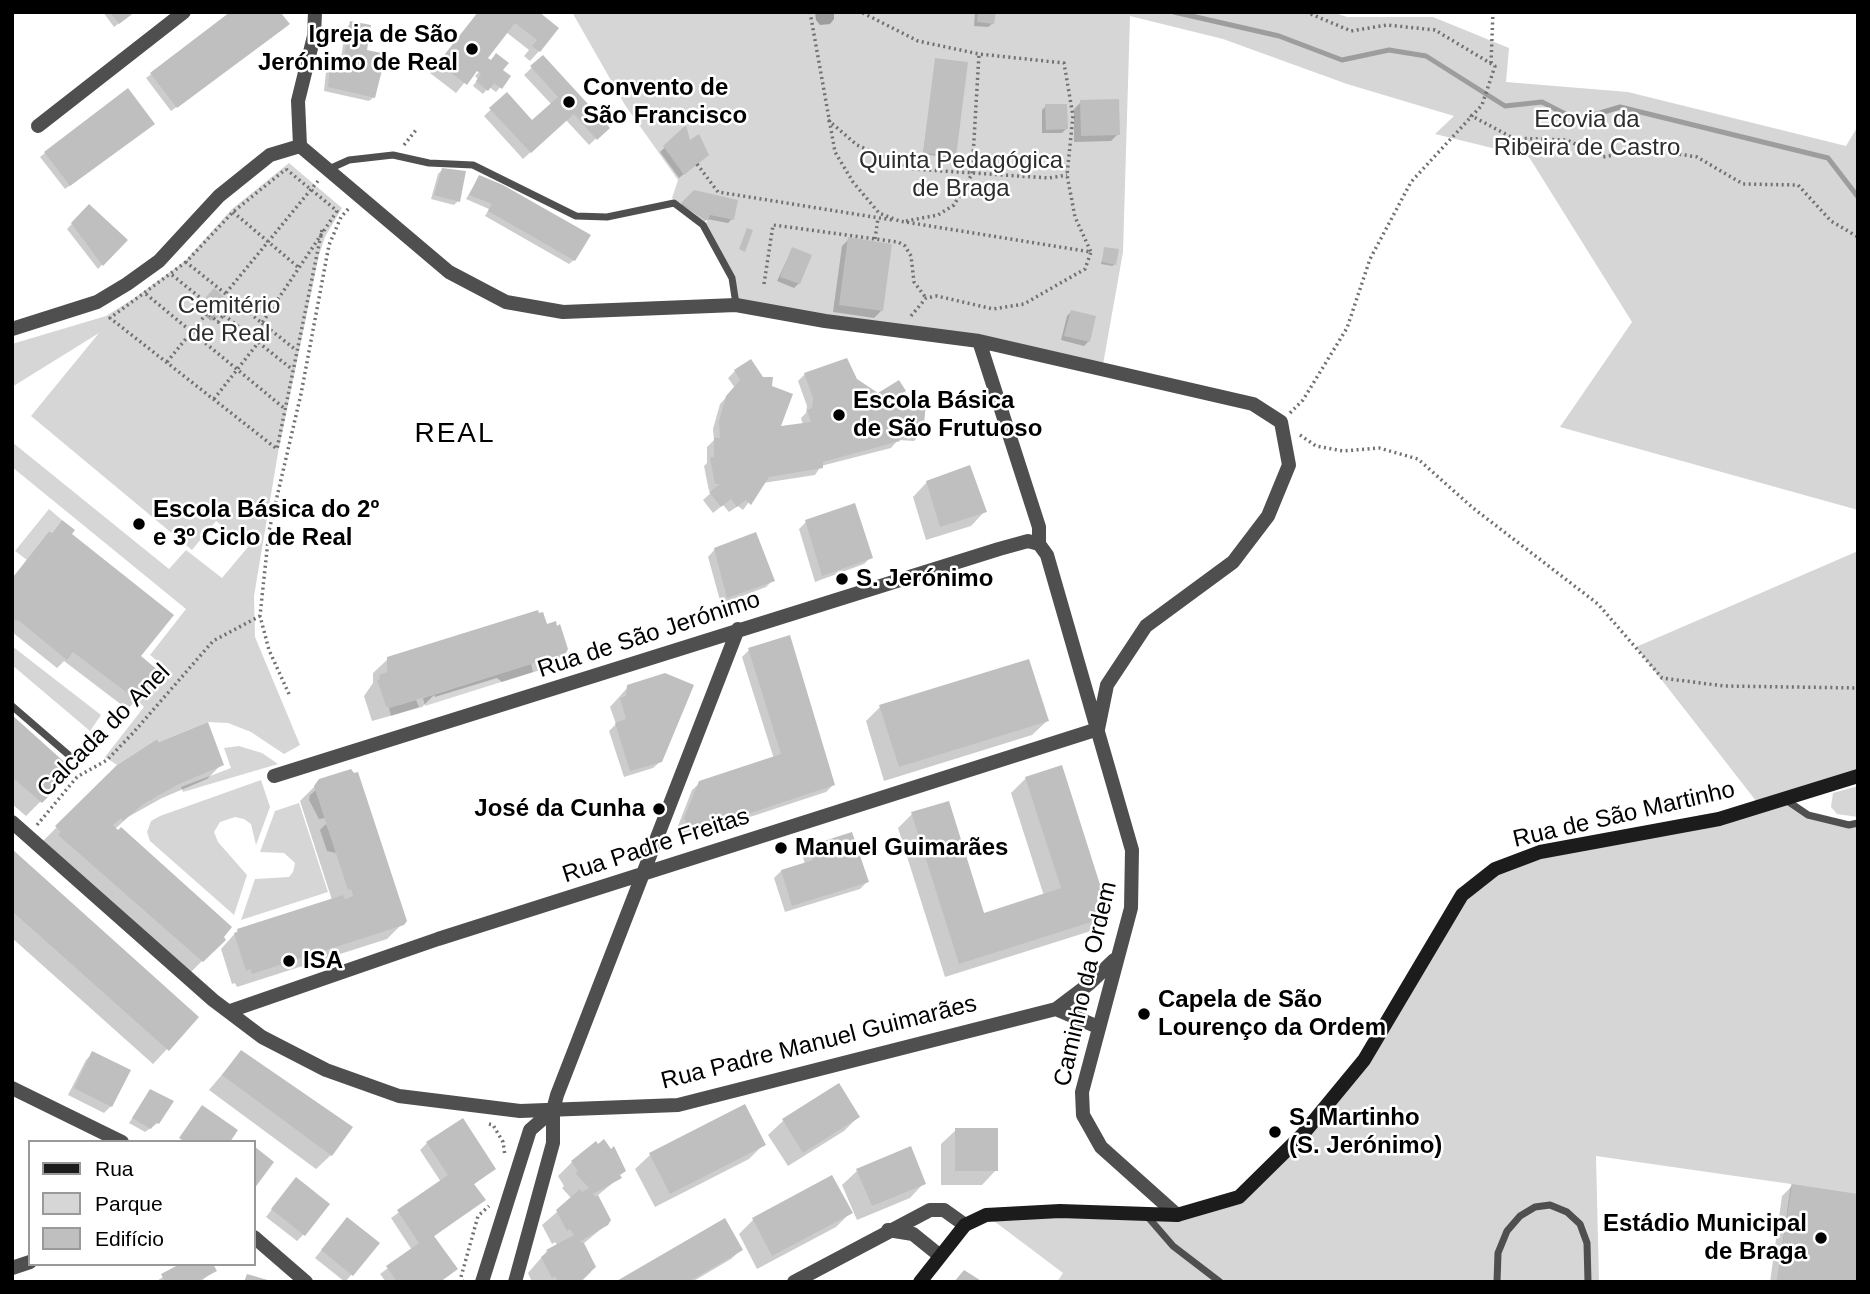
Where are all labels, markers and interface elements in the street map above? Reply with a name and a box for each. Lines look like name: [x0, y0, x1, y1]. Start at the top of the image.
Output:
place label: Igreja de São Jerónimo de Real: [258, 21, 458, 77]
marker: Igreja de São Jerónimo de Real: [464, 41, 480, 57]
place label: Convento de São Francisco: [583, 74, 747, 130]
marker: Convento de São Francisco: [561, 94, 577, 110]
park label: Ecovia da Ribeira de Castro: [1494, 106, 1680, 162]
park label: Quinta Pedagógica de Braga: [859, 147, 1063, 203]
park label: Cemitério de Real: [178, 292, 280, 348]
place label: Escola Básica de São Frutuoso: [853, 387, 1042, 443]
marker: Escola Básica de São Frutuoso: [831, 407, 847, 423]
district label: REAL: [415, 417, 495, 451]
place label: Escola Básica do 2º e 3º Ciclo de Real: [153, 496, 379, 552]
marker: Escola Básica do 2º e 3º Ciclo de Real: [131, 516, 147, 532]
place label: S. Jerónimo: [856, 565, 993, 593]
marker: S. Jerónimo: [834, 571, 850, 587]
street label: Rua de São Jerónimo: [534, 585, 764, 685]
street label: Calcada do Anel: [32, 659, 176, 803]
street label: Rua de São Martinho: [1510, 775, 1738, 855]
place label: José da Cunha: [474, 795, 645, 823]
marker: José da Cunha: [651, 801, 667, 817]
street label: Rua Padre Freitas: [559, 802, 753, 890]
place label: Manuel Guimarães: [795, 834, 1008, 862]
marker: Manuel Guimarães: [773, 840, 789, 856]
street label: Caminho da Ordem: [1048, 879, 1124, 1089]
place label: ISA: [303, 947, 343, 975]
marker: ISA: [281, 953, 297, 969]
place label: Capela de São Lourenço da Ordem: [1158, 986, 1386, 1042]
street label: Rua Padre Manuel Guimarães: [658, 990, 980, 1096]
marker: Capela de São Lourenço da Ordem: [1136, 1006, 1152, 1022]
place label: S. Martinho (S. Jerónimo): [1289, 1104, 1442, 1160]
marker: S. Martinho (S. Jerónimo): [1267, 1124, 1283, 1140]
legend: [28, 1140, 256, 1266]
text: Rua: [95, 1157, 134, 1180]
text: Parque: [95, 1192, 163, 1215]
place label: Estádio Municipal de Braga: [1603, 1210, 1807, 1266]
text: Edifício: [95, 1227, 164, 1250]
marker: Estádio Municipal de Braga: [1813, 1230, 1829, 1246]

